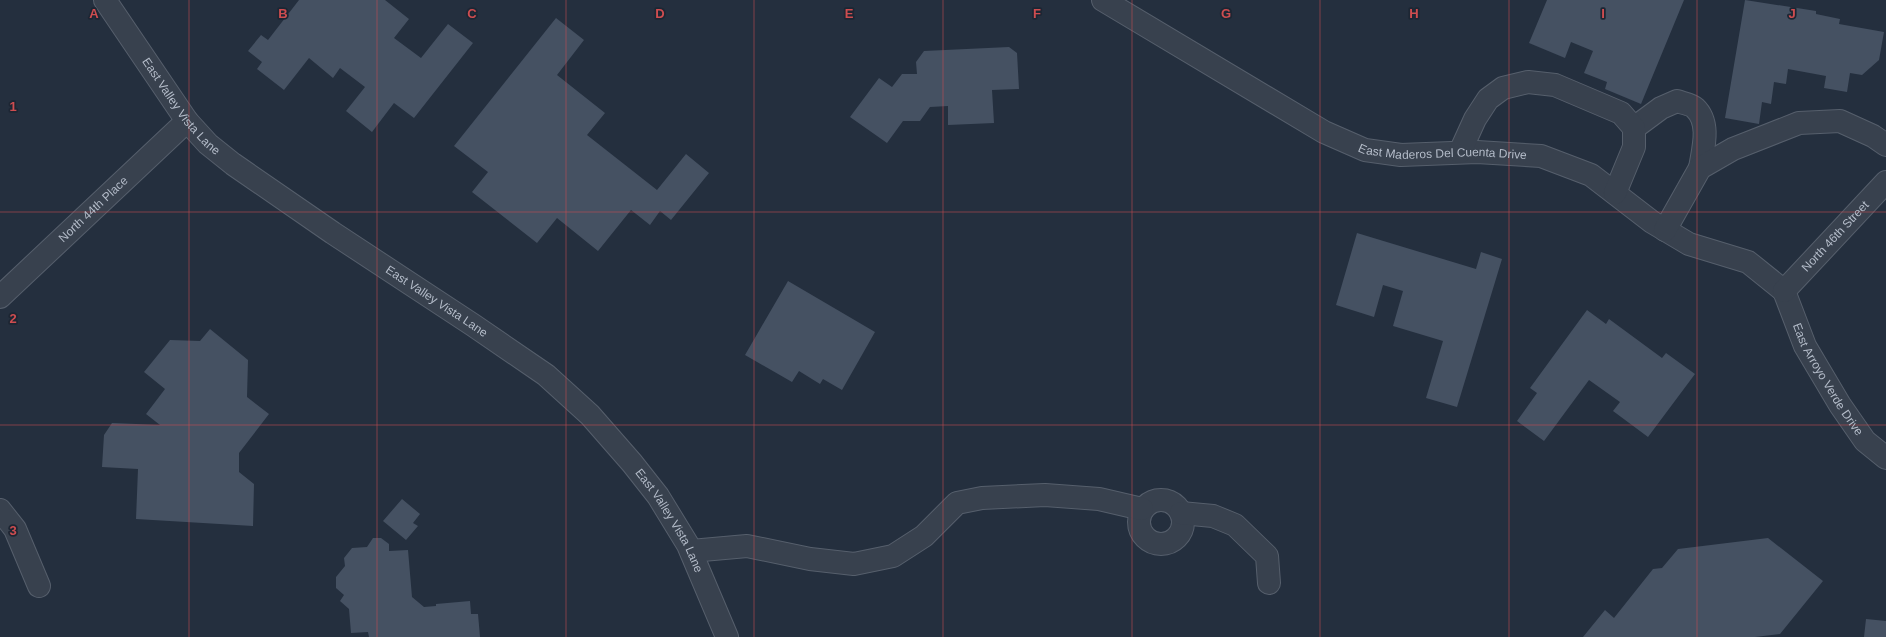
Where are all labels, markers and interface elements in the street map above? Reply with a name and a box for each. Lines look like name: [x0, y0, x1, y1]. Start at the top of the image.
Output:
text: A: [89, 6, 99, 21]
text: B: [278, 6, 288, 21]
text: C: [467, 6, 477, 21]
text: D: [655, 6, 665, 21]
text: E: [845, 6, 854, 21]
text: F: [1033, 6, 1041, 21]
text: G: [1221, 6, 1231, 21]
text: H: [1409, 6, 1419, 21]
text: I: [1601, 6, 1605, 21]
text: J: [1788, 6, 1796, 21]
street label: East Valley Vista Lane: [139, 55, 223, 158]
text: 1: [9, 99, 17, 114]
street label: East Maderos Del Cuenta Drive: [1356, 141, 1528, 162]
street label: North 44th Place: [56, 173, 131, 245]
street label: North 46th Street: [1799, 198, 1872, 274]
street label: East Valley Vista Lane: [383, 263, 491, 340]
text: 2: [9, 311, 17, 326]
street label: East Arroyo Verde Drive: [1790, 321, 1866, 439]
street label: East Valley Vista Lane: [632, 466, 706, 575]
text: 3: [9, 523, 17, 538]

